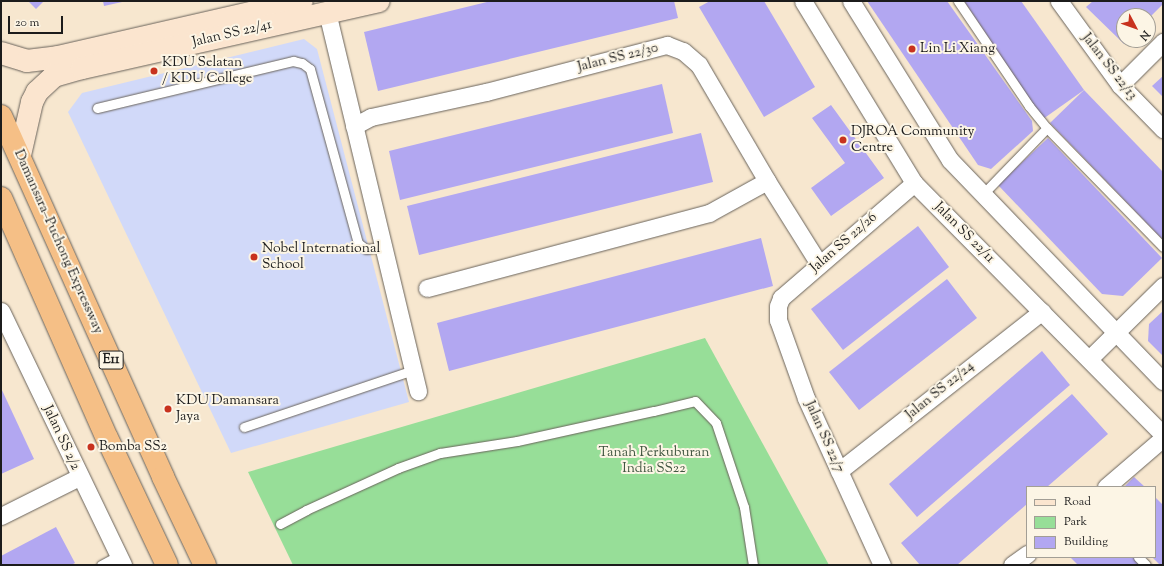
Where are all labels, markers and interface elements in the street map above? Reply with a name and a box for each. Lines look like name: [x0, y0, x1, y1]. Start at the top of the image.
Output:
scale bar: [10, 8, 65, 34]
north arrow: [1116, 8, 1156, 48]
text: 20 m: [15, 14, 39, 32]
street label: Jalan SS 22/41: [191, 17, 273, 51]
text: N: [1135, 27, 1153, 44]
street label: Jalan SS 22/13: [1078, 30, 1140, 104]
street label: Jalan SS 22/30: [576, 40, 660, 76]
place label: Lin Li Xiang: [920, 41, 995, 57]
marker: Lin Li Xiang: [907, 44, 917, 54]
place label: KDU Selatan / KDU College: [162, 55, 252, 88]
marker: KDU Selatan / KDU College: [149, 66, 159, 76]
place label: DJROA Community Centre: [851, 124, 975, 156]
marker: DJROA Community Centre: [838, 135, 848, 145]
street label: Damansara–Puchong Expressway: [10, 147, 106, 337]
street label: Jalan SS 22/11: [930, 199, 998, 267]
street label: Jalan SS 22/26: [807, 209, 881, 277]
place label: Nobel International School: [262, 241, 380, 274]
marker: Nobel International School: [249, 252, 259, 262]
road number: E11: [98, 349, 124, 371]
street label: Jalan SS 22/24: [902, 358, 978, 424]
place label: KDU Damansara Jaya: [176, 393, 279, 426]
street label: Jalan SS 22/7: [801, 399, 847, 475]
street label: Jalan SS 2/2: [39, 403, 83, 473]
marker: KDU Damansara Jaya: [163, 404, 173, 414]
place label: Bomba SS2: [99, 439, 167, 455]
marker: Bomba SS2: [86, 442, 96, 452]
park label: Tanah Perkuburan India SS22: [599, 445, 709, 478]
legend: [1026, 486, 1156, 558]
text: Road: [1064, 493, 1091, 511]
text: Park: [1064, 513, 1087, 531]
text: Building: [1064, 533, 1108, 551]

